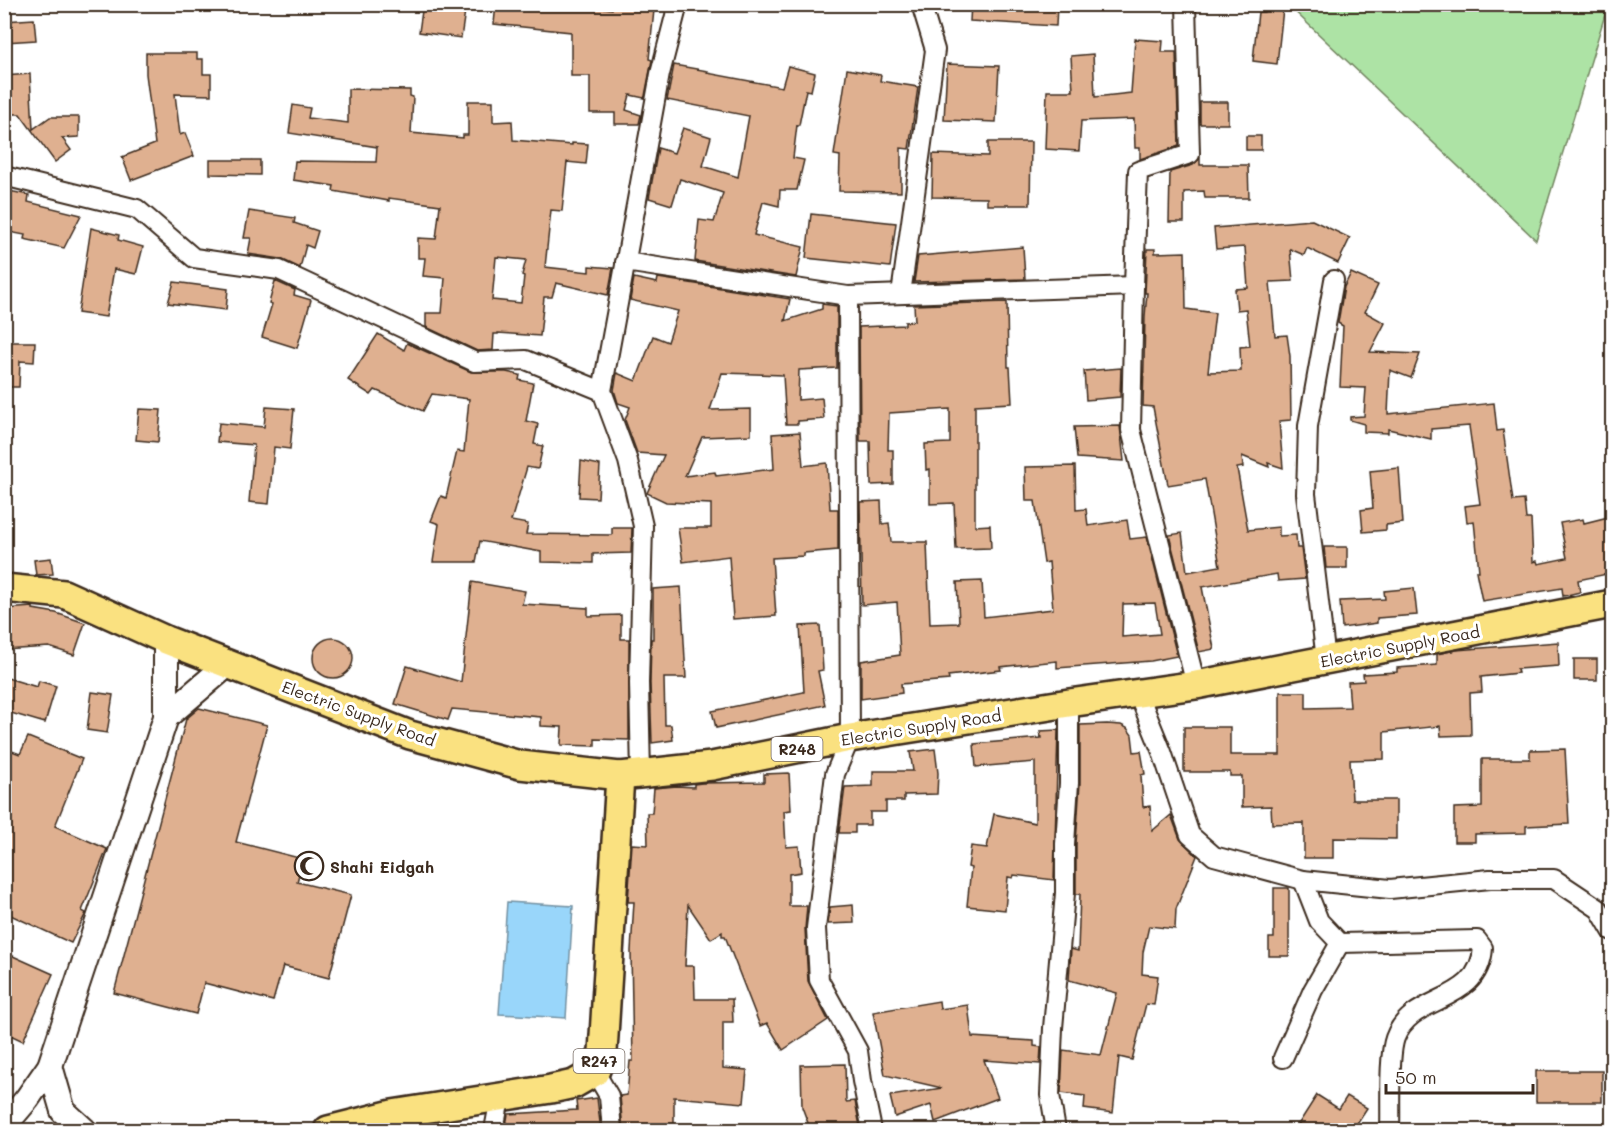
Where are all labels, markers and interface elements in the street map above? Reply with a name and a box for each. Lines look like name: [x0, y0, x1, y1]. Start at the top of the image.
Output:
street label: Electric Supply Road: [1319, 620, 1481, 672]
street label: Electric Supply Road: [279, 675, 439, 751]
street label: Electric Supply Road: [839, 704, 1003, 750]
road number: R248: [772, 737, 822, 761]
mosque icon: Shahi Eidgah: [293, 850, 325, 882]
place label: Shahi Eidgah: [330, 856, 434, 877]
road number: R247: [574, 1049, 624, 1073]
scale bar: [1386, 1057, 1533, 1095]
text: 50 m: [1395, 1065, 1437, 1089]

